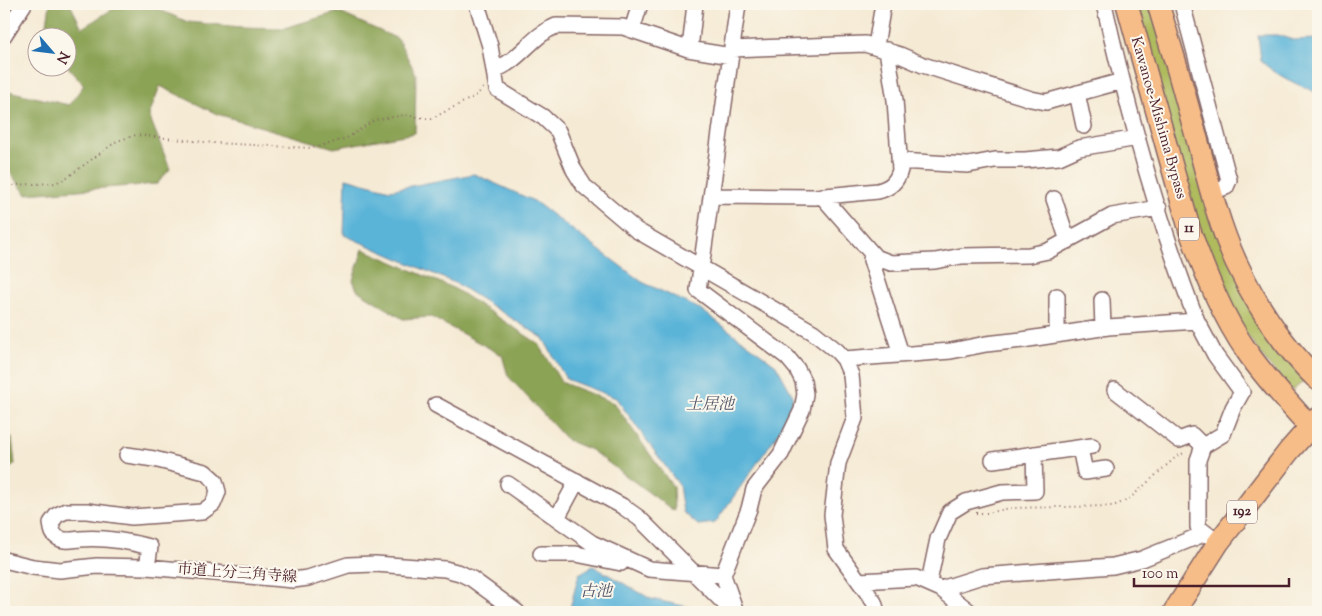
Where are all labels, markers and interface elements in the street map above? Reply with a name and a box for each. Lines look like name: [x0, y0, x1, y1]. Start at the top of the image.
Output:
north arrow: [28, 28, 78, 78]
street label: Kawanoe-Mishima Bypass: [1125, 34, 1191, 202]
text: N: [50, 48, 73, 67]
road number: 11: [1179, 218, 1199, 240]
water label: 土居池: [686, 394, 736, 417]
road number: 192: [1227, 501, 1257, 524]
scale bar: [1134, 556, 1290, 588]
street label: 市道上分三角寺線: [176, 559, 298, 589]
text: 100 m: [1142, 564, 1179, 585]
water label: 古池: [580, 581, 614, 604]

